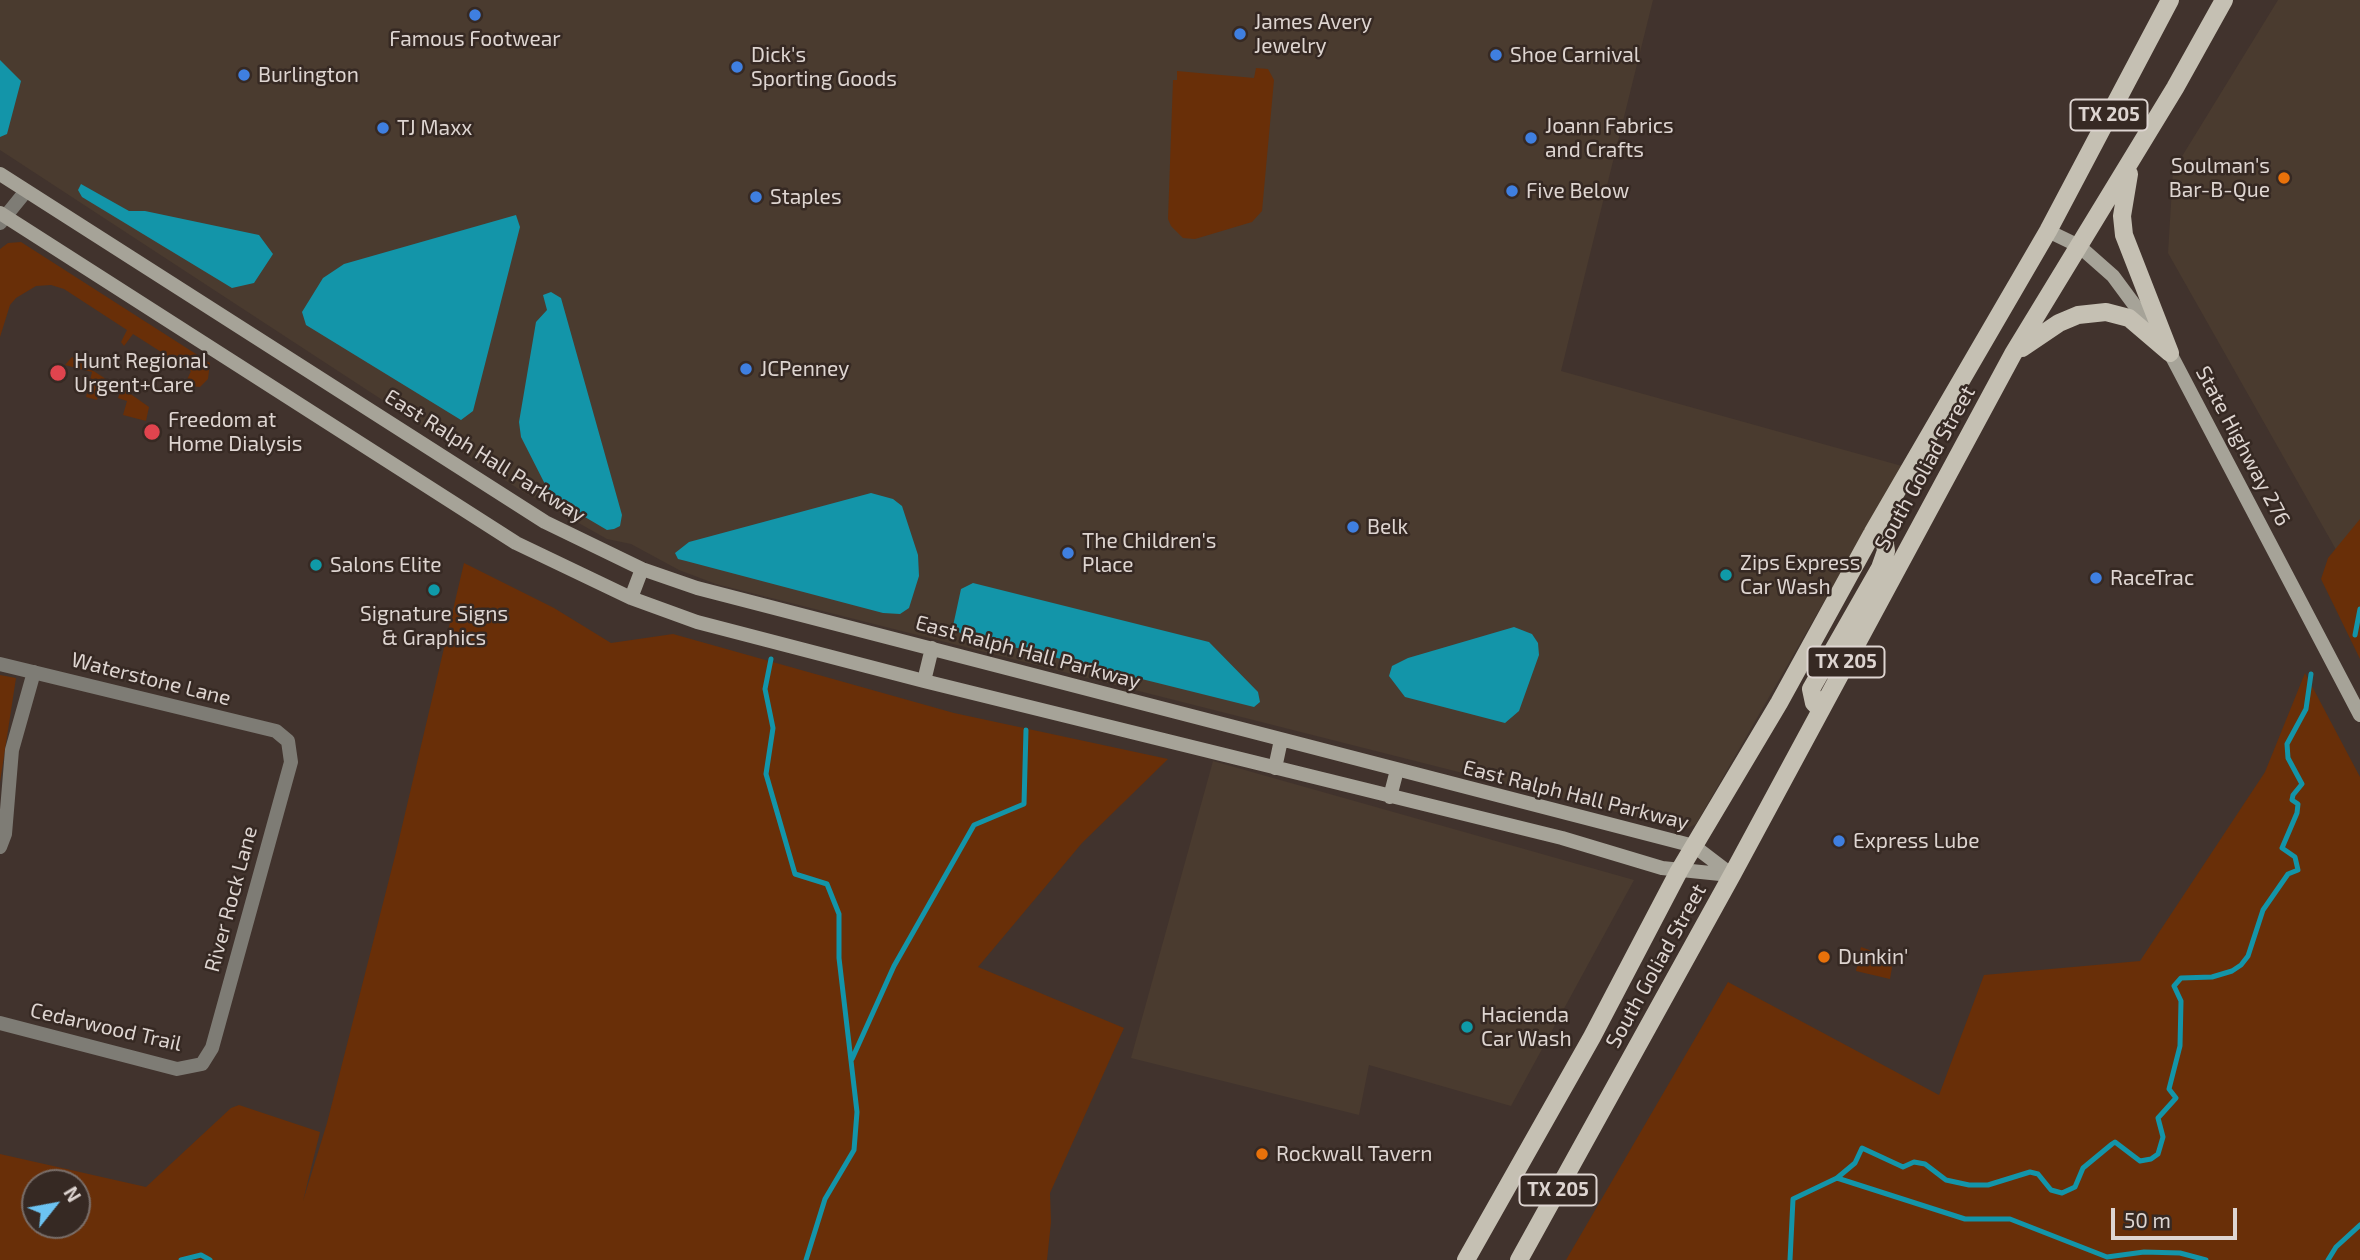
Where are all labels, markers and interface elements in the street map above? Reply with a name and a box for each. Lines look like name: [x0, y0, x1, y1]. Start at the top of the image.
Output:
marker: Famous Footwear: [467, 7, 483, 23]
place label: James Avery Jewelry: [1254, 9, 1372, 59]
place label: Famous Footwear: [389, 26, 561, 52]
marker: James Avery Jewelry: [1232, 26, 1248, 42]
place label: Dick's Sporting Goods: [751, 42, 897, 92]
place label: Shoe Carnival: [1510, 42, 1640, 68]
marker: Shoe Carnival: [1488, 47, 1504, 63]
marker: Dick's Sporting Goods: [729, 59, 745, 75]
place label: Burlington: [258, 62, 359, 88]
marker: Burlington: [236, 67, 252, 83]
road number: TX 205: [2070, 99, 2148, 130]
place label: Joann Fabrics and Crafts: [1545, 113, 1674, 163]
place label: TJ Maxx: [397, 115, 472, 141]
marker: TJ Maxx: [375, 120, 391, 136]
marker: Joann Fabrics and Crafts: [1523, 130, 1539, 146]
place label: Soulman's Bar-B-Que: [2169, 153, 2270, 203]
marker: Soulman's Bar-B-Que: [2276, 170, 2292, 186]
place label: Five Below: [1526, 178, 1629, 204]
marker: Five Below: [1504, 183, 1520, 199]
place label: Staples: [770, 184, 842, 210]
marker: Staples: [748, 189, 764, 205]
place label: Hunt Regional Urgent+Care: [74, 348, 208, 398]
place label: JCPenney: [760, 356, 849, 382]
marker: JCPenney: [738, 361, 754, 377]
street label: State Highway 276: [2190, 362, 2296, 530]
marker: Hunt Regional Urgent+Care: [48, 363, 68, 383]
street label: South Goliad Street: [1869, 382, 1981, 554]
street label: East Ralph Hall Parkway: [380, 384, 590, 528]
place label: Freedom at Home Dialysis: [168, 407, 302, 457]
marker: Freedom at Home Dialysis: [142, 422, 162, 442]
place label: Belk: [1367, 514, 1408, 540]
marker: Belk: [1345, 519, 1361, 535]
place label: The Children's Place: [1082, 528, 1216, 578]
marker: The Children's Place: [1060, 545, 1076, 561]
place label: Zips Express Car Wash: [1740, 550, 1860, 600]
place label: Salons Elite: [330, 552, 442, 578]
marker: Salons Elite: [308, 557, 324, 573]
place label: RaceTrac: [2110, 565, 2194, 591]
marker: Zips Express Car Wash: [1718, 567, 1734, 583]
marker: RaceTrac: [2088, 570, 2104, 586]
marker: Signature Signs & Graphics: [426, 582, 442, 598]
place label: Signature Signs & Graphics: [360, 601, 508, 651]
street label: East Ralph Hall Parkway: [913, 610, 1143, 694]
road number: TX 205: [1808, 646, 1884, 678]
street label: Waterstone Lane: [69, 647, 233, 711]
street label: East Ralph Hall Parkway: [1460, 755, 1692, 835]
street label: River Rock Lane: [199, 823, 263, 975]
place label: Express Lube: [1853, 828, 1979, 854]
marker: Express Lube: [1831, 833, 1847, 849]
street label: South Goliad Street: [1600, 880, 1712, 1052]
place label: Dunkin': [1838, 944, 1908, 970]
marker: Dunkin': [1816, 949, 1832, 965]
street label: Cedarwood Trail: [28, 997, 184, 1057]
place label: Hacienda Car Wash: [1481, 1002, 1572, 1052]
marker: Hacienda Car Wash: [1459, 1019, 1475, 1035]
place label: Rockwall Tavern: [1276, 1141, 1432, 1167]
marker: Rockwall Tavern: [1254, 1146, 1270, 1162]
north arrow: [21, 1169, 91, 1239]
road number: TX 205: [1520, 1174, 1596, 1206]
text: N: [59, 1182, 86, 1206]
scale bar: [2115, 1194, 2241, 1238]
text: 50 m: [2124, 1207, 2171, 1232]

